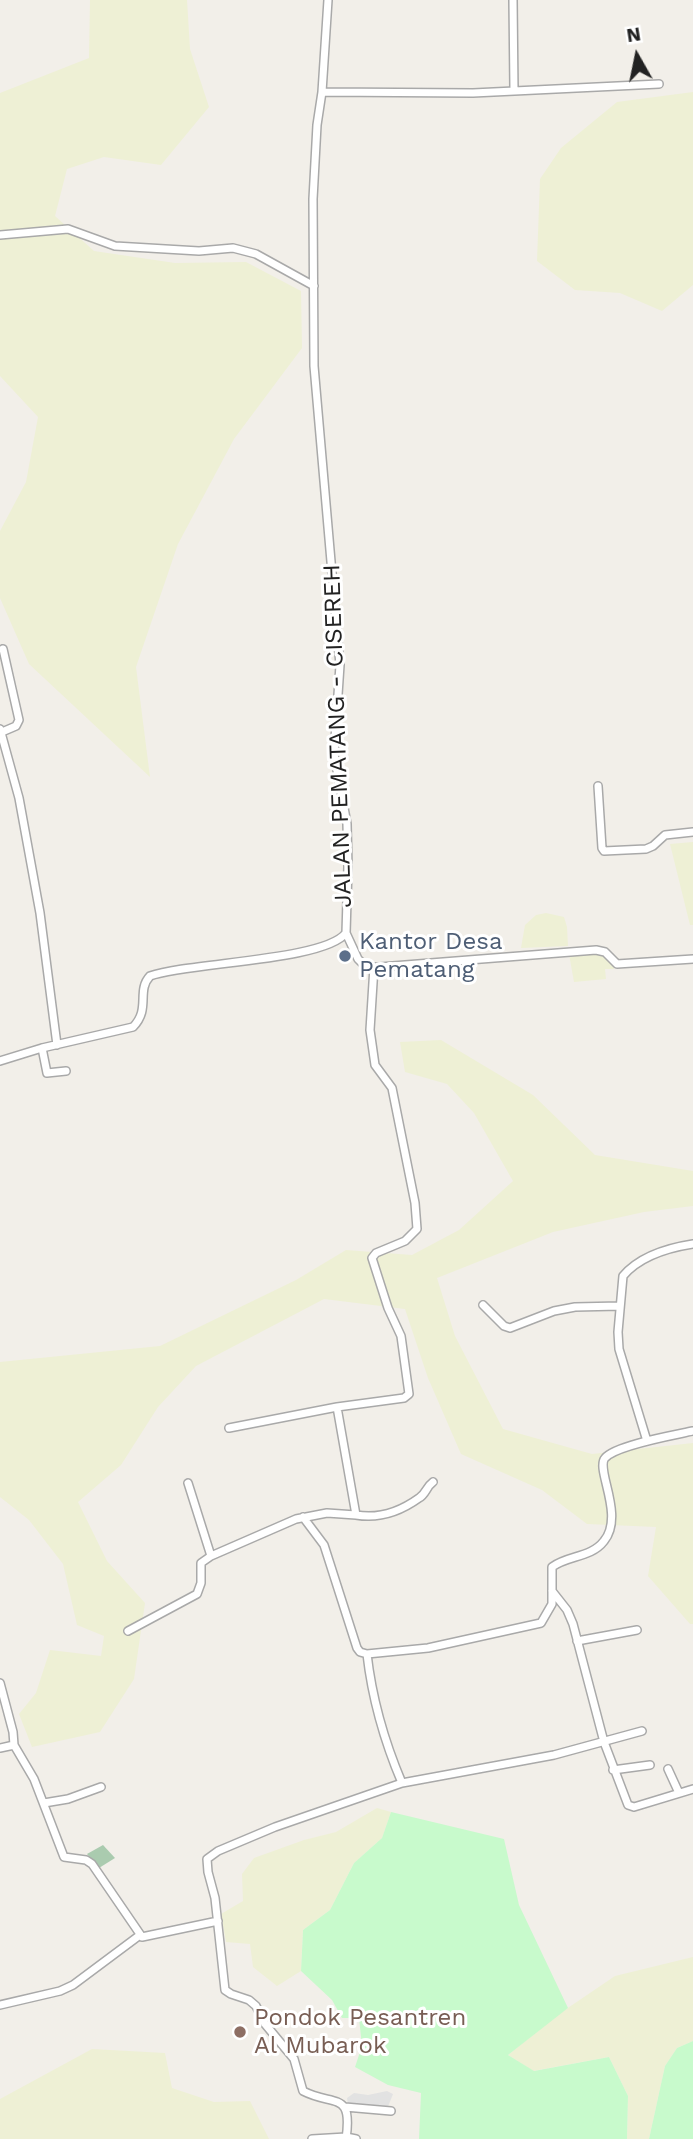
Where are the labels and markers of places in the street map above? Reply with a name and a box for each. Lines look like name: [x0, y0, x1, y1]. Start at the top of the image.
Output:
place label: Kantor Desa Pematang: [359, 928, 502, 984]
marker: Kantor Desa Pematang: [337, 948, 353, 964]
place label: Pondok Pesantren Al Mubarok: [254, 2004, 466, 2060]
marker: Pondok Pesantren Al Mubarok: [232, 2024, 248, 2040]

